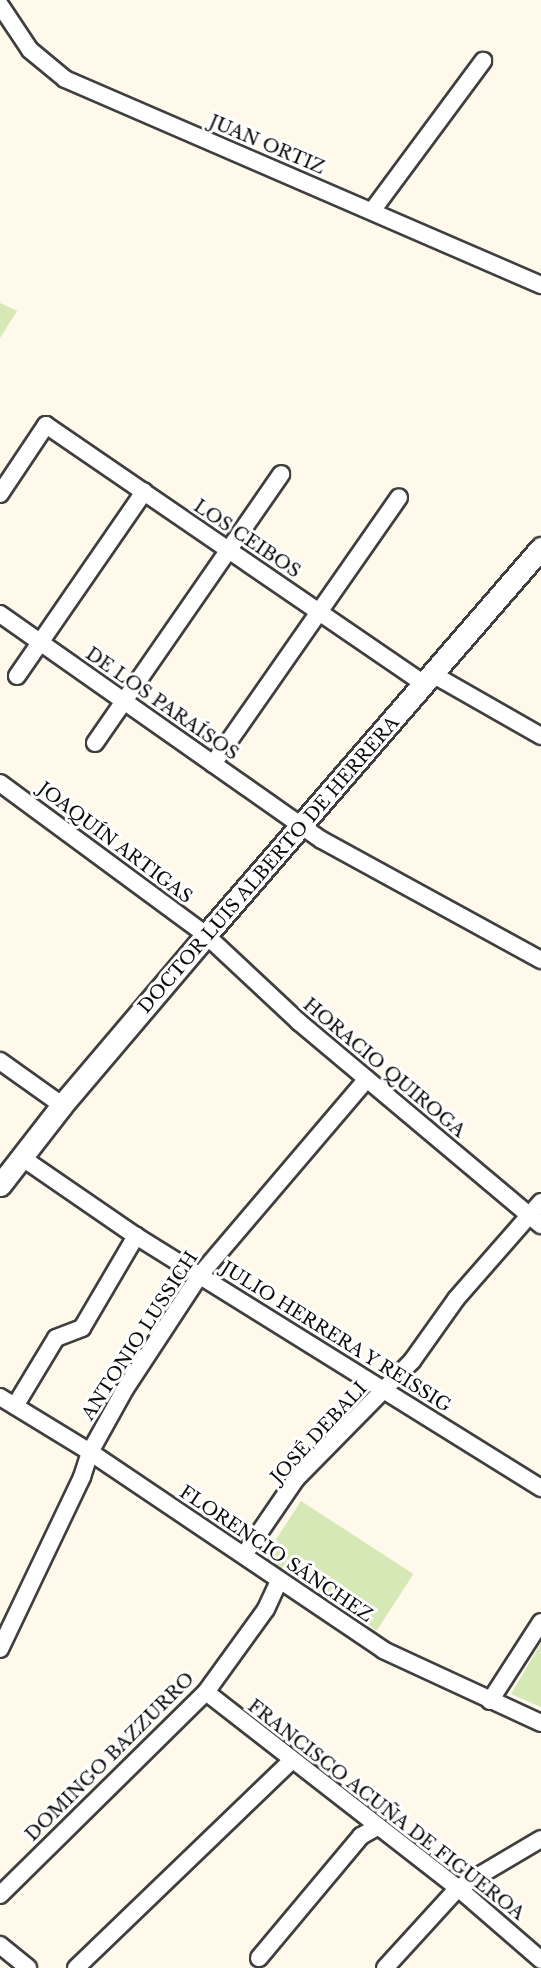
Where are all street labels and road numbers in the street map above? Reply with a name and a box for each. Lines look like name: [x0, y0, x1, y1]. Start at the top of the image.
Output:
street label: JUAN ORTIZ: [206, 111, 328, 179]
street label: LOS CEIBOS: [189, 495, 305, 583]
street label: DE LOS PARAÍSOS: [81, 643, 243, 765]
street label: DOCTOR LUIS ALBERTO DE HERRERA: [134, 712, 404, 1018]
street label: JOAQUÍN ARTIGAS: [33, 778, 197, 908]
street label: HORACIO QUIROGA: [299, 994, 469, 1142]
street label: ANTONIO LUSSICH: [77, 1248, 203, 1424]
street label: JULIO HERRERA Y REISSIG: [216, 1257, 456, 1417]
street label: JOSÉ DEBALI: [267, 1378, 371, 1488]
street label: FLORENCIO SÁNCHEZ: [175, 1481, 377, 1627]
street label: DOMINGO BAZZURRO: [21, 1668, 199, 1846]
street label: FRANCISCO ACUÑA DE FIGUEROA: [243, 1695, 529, 1925]

